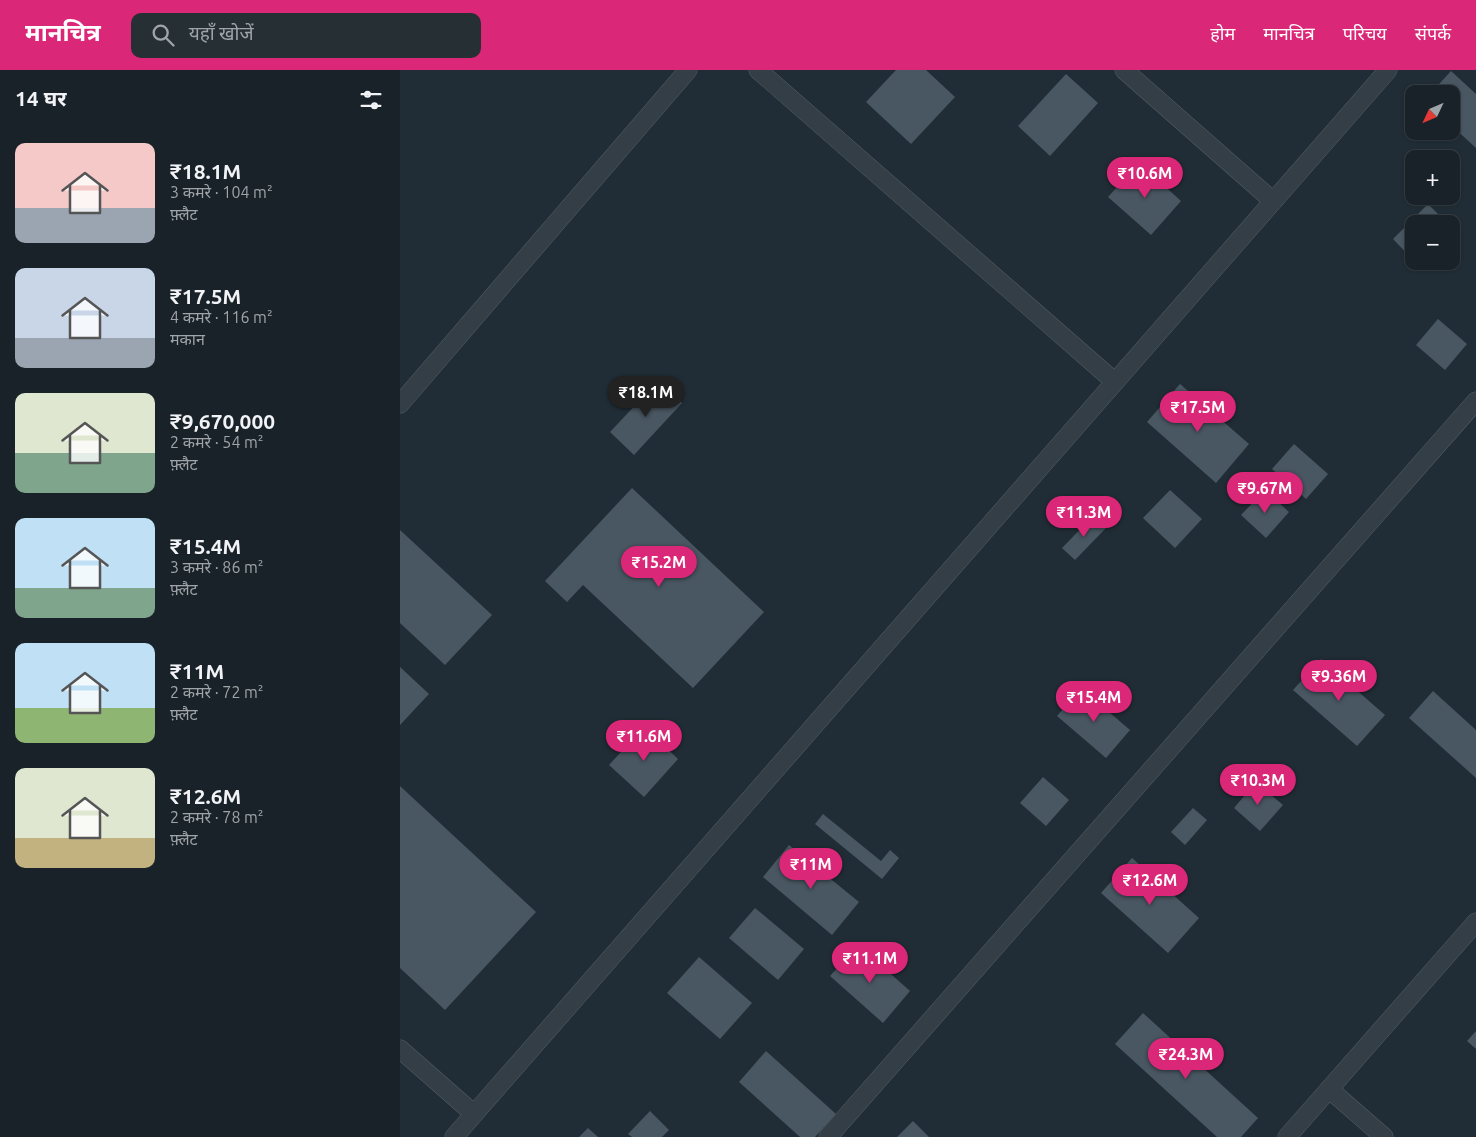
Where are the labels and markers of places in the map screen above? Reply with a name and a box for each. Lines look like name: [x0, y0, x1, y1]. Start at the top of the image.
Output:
pin: ₹10.6M: [1104, 156, 1186, 199]
pin: ₹18.1M: [605, 376, 687, 418]
pin: ₹17.5M: [1157, 390, 1239, 433]
pin: ₹9.67M: [1224, 472, 1306, 514]
pin: ₹11.3M: [1043, 496, 1125, 538]
pin: ₹15.2M: [618, 546, 700, 588]
pin: ₹9.36M: [1298, 660, 1380, 702]
pin: ₹15.4M: [1053, 680, 1135, 723]
pin: ₹11.6M: [603, 720, 685, 762]
pin: ₹10.3M: [1217, 764, 1299, 806]
pin: ₹11M: [781, 848, 841, 890]
pin: ₹12.6M: [1109, 864, 1191, 906]
pin: ₹11.1M: [829, 942, 911, 984]
pin: ₹24.3M: [1145, 1038, 1227, 1080]

